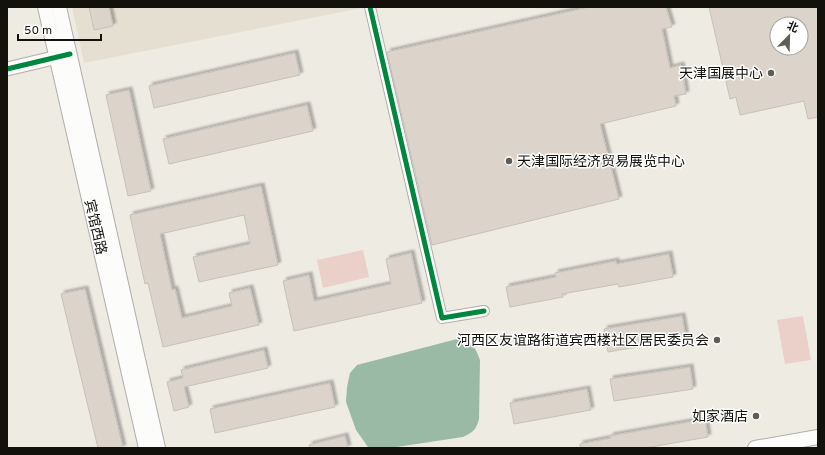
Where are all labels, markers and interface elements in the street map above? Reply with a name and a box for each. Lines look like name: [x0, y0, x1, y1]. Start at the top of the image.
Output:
scale bar: [18, 16, 101, 42]
north arrow: [769, 16, 809, 56]
text: 北: [785, 19, 800, 36]
text: 50 m: [24, 23, 52, 39]
place label: 天津国展中心: [679, 66, 763, 83]
marker: 天津国展中心: [766, 68, 776, 78]
place label: 天津国际经济贸易展览中心: [517, 153, 685, 171]
marker: 天津国际经济贸易展览中心: [504, 156, 514, 166]
street label: 宾馆西路: [80, 198, 109, 257]
place label: 河西区友谊路街道宾西楼社区居民委员会: [457, 333, 709, 350]
marker: 河西区友谊路街道宾西楼社区居民委员会: [712, 335, 722, 345]
place label: 如家酒店: [692, 408, 748, 426]
marker: 如家酒店: [751, 411, 761, 421]

